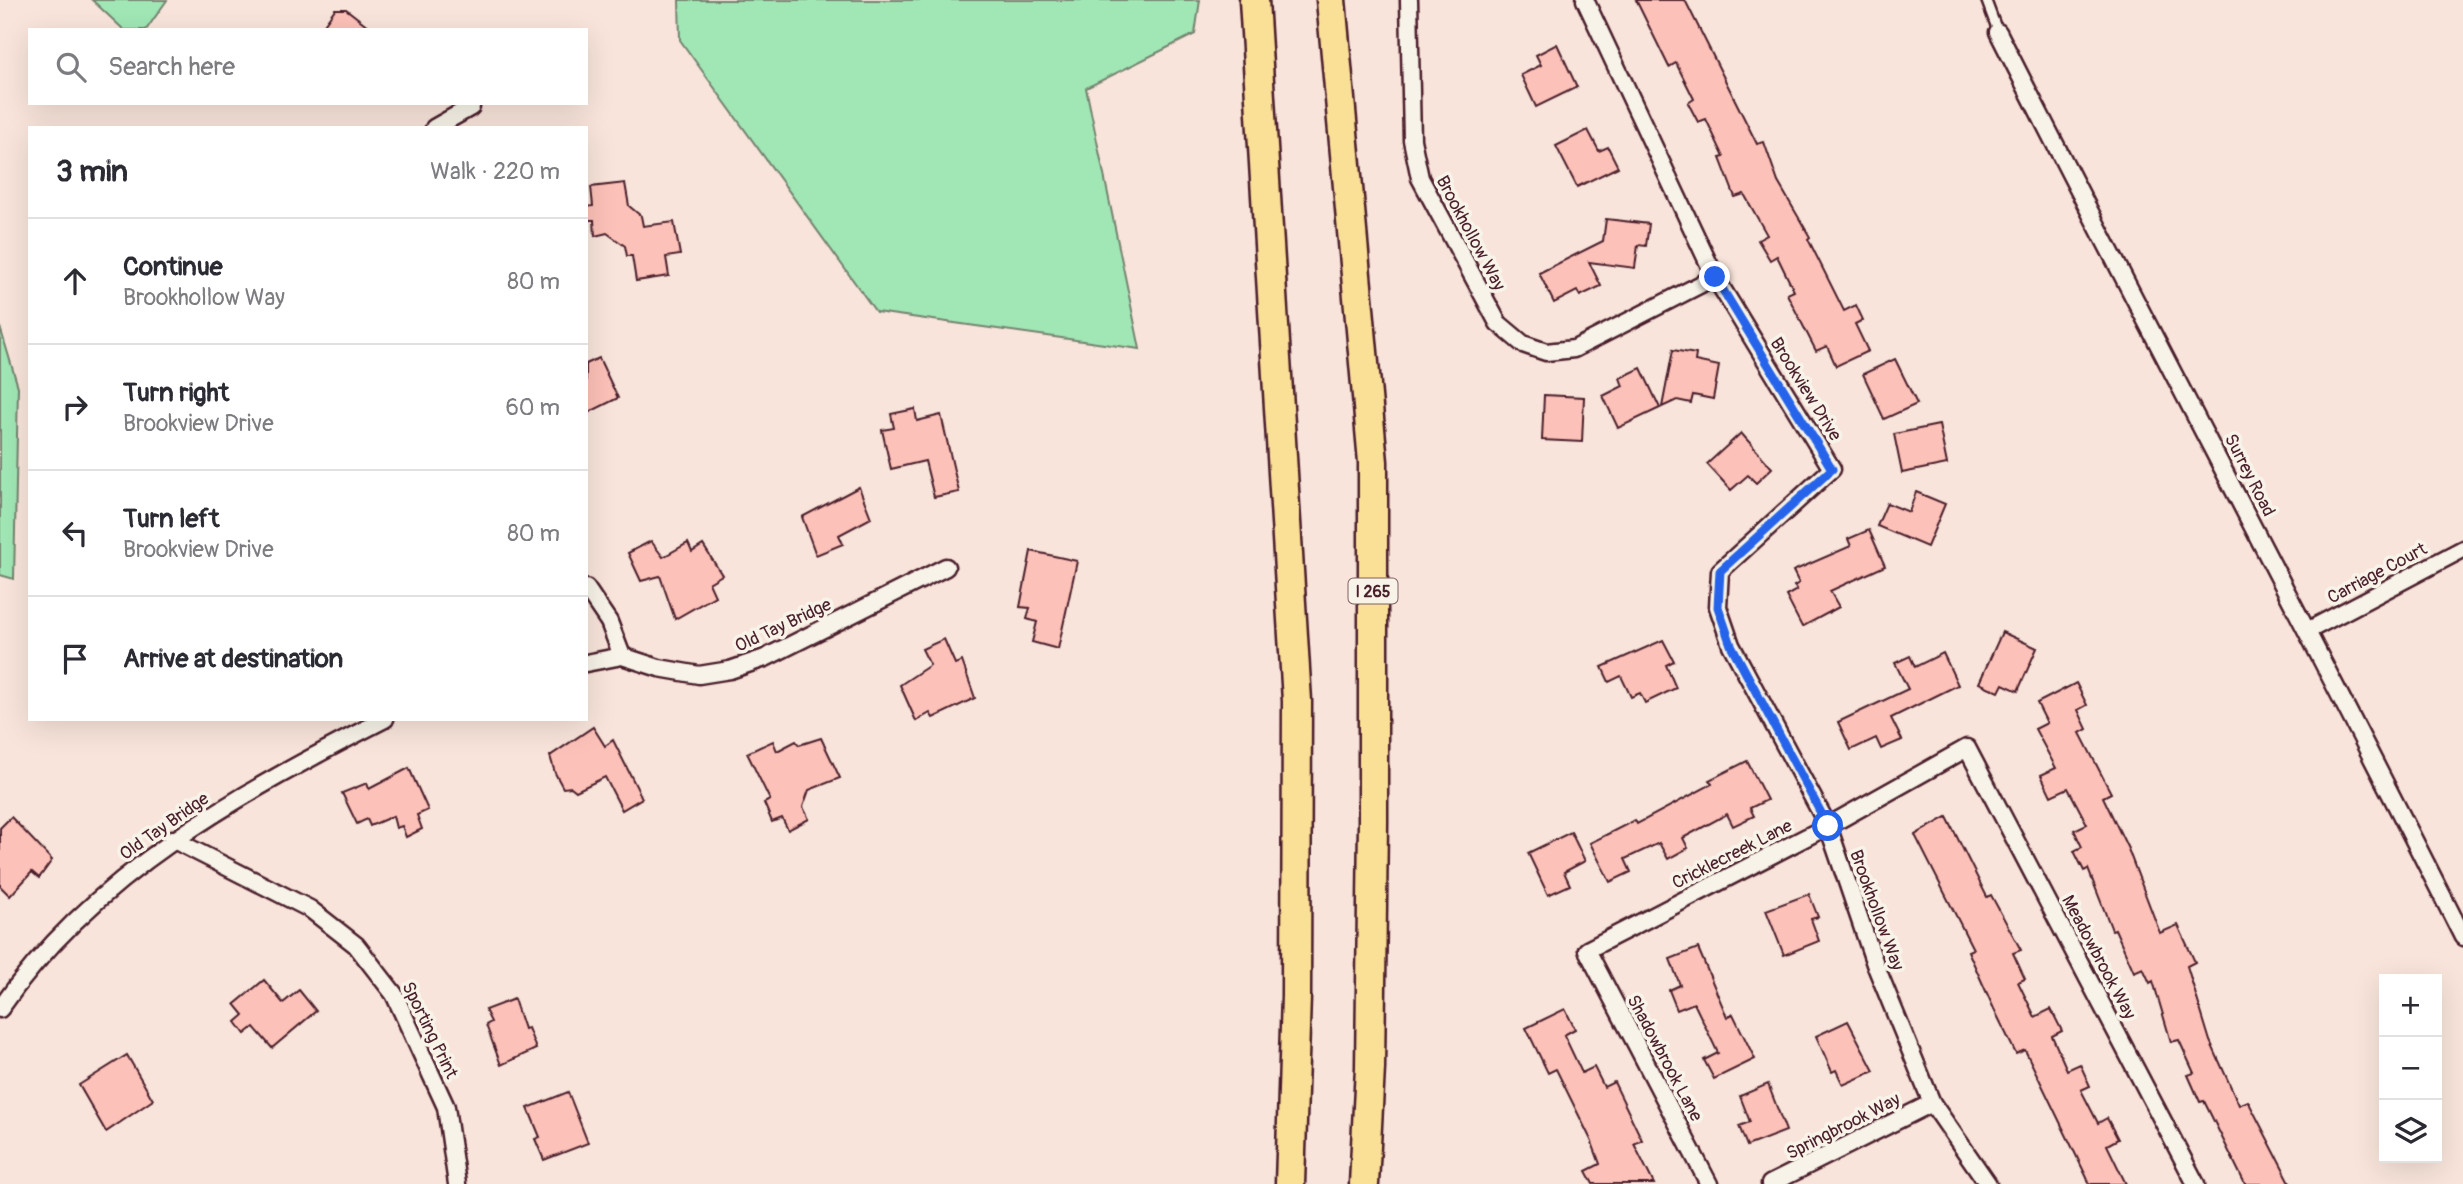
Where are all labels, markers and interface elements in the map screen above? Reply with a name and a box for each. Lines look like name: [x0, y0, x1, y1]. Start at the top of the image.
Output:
search box: [28, 28, 588, 105]
icon: search: [52, 48, 90, 86]
text: Search here: [108, 51, 235, 83]
text: 3 min: [56, 153, 128, 190]
text: Walk · 220 m: [430, 157, 560, 186]
street label: Brookhollow Way: [1431, 172, 1511, 295]
text: Continue: [123, 251, 223, 283]
route end: [1699, 261, 1730, 292]
icon: ahead: [56, 262, 94, 300]
text: 80 m: [507, 267, 560, 296]
text: Brookhollow Way: [123, 283, 285, 312]
street label: Brookview Drive: [1765, 333, 1847, 445]
text: Turn right: [123, 377, 229, 409]
icon: right: [56, 388, 94, 426]
text: 60 m: [505, 393, 560, 422]
text: Brookview Drive: [123, 409, 273, 438]
street label: Surrey Road: [2219, 430, 2280, 520]
text: Turn left: [123, 503, 219, 535]
icon: left: [56, 514, 94, 552]
text: 80 m: [507, 519, 560, 548]
text: Brookview Drive: [123, 535, 273, 564]
street label: Carriage Court: [2324, 537, 2432, 609]
road number: I 265: [1348, 578, 1398, 604]
street label: Old Tay Bridge: [731, 593, 835, 658]
icon: arrive: [56, 640, 94, 678]
text: Arrive at destination: [123, 643, 343, 675]
street label: Old Tay Bridge: [115, 787, 213, 866]
route start: [1812, 810, 1843, 841]
street label: Cricklecreek Lane: [1668, 814, 1796, 895]
street label: Brookhollow Way: [1844, 847, 1909, 974]
street label: Meadowbrook Way: [2056, 891, 2141, 1024]
map controls: [2379, 974, 2442, 1163]
button: +: [2379, 974, 2442, 1037]
street label: Sporting Print: [396, 978, 463, 1083]
street label: Shadowbrook Lane: [1622, 991, 1708, 1126]
button: −: [2379, 1037, 2442, 1100]
street label: Springbrook Way: [1782, 1088, 1904, 1165]
button: layers: [2379, 1100, 2442, 1163]

